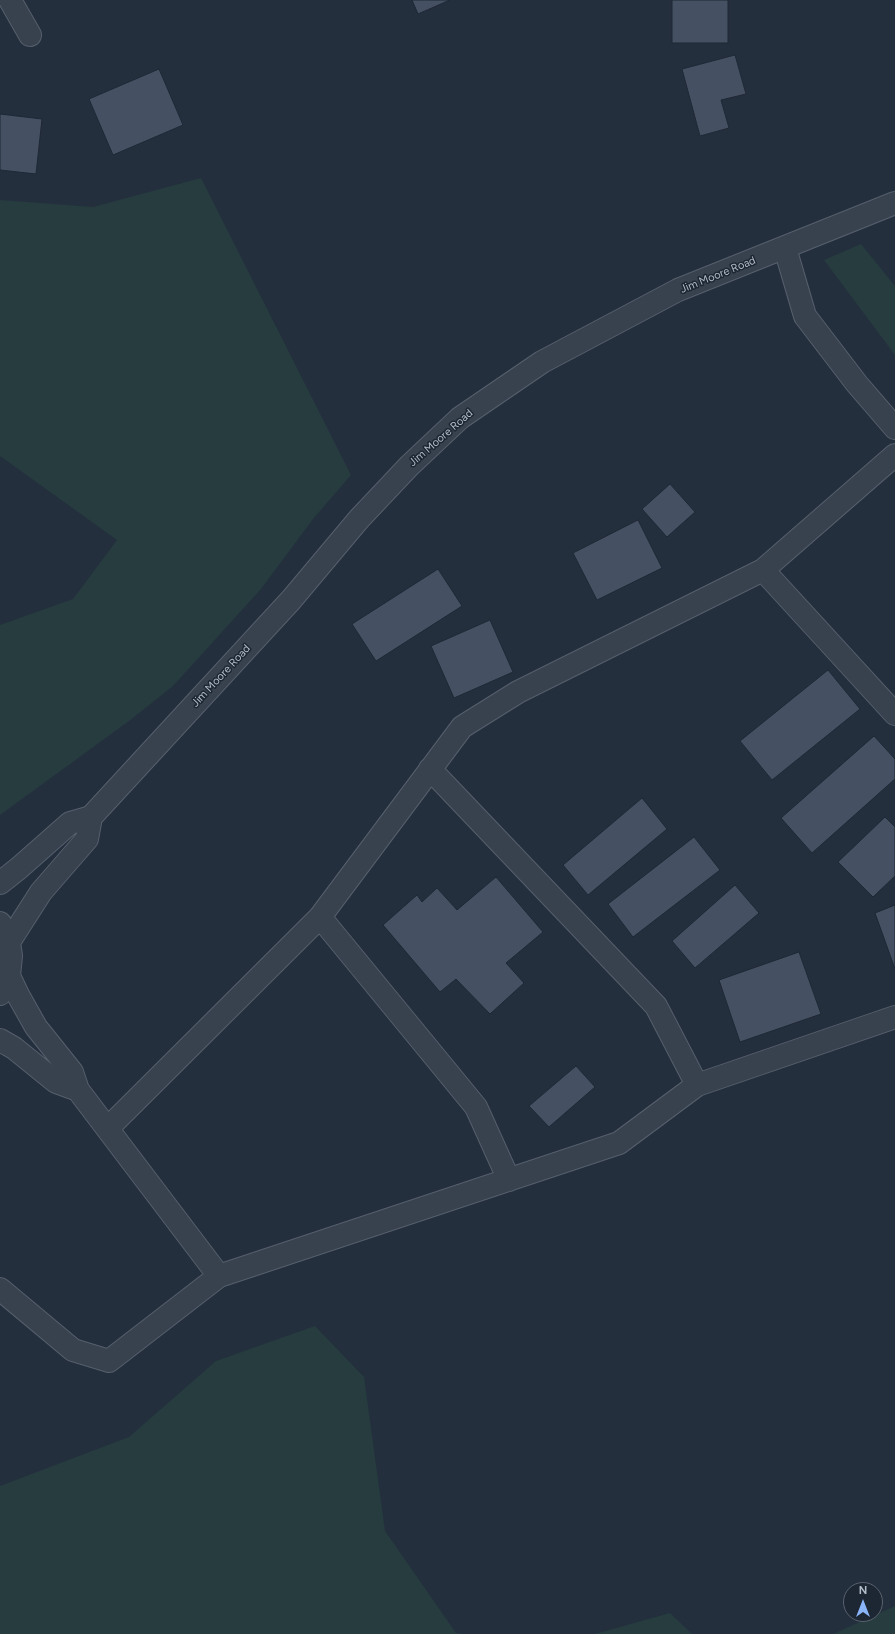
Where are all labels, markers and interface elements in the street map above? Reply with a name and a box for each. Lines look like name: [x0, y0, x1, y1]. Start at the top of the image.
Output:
street label: Jim Moore Road: [678, 254, 758, 296]
street label: Jim Moore Road: [406, 407, 476, 469]
street label: Jim Moore Road: [189, 642, 253, 710]
north arrow: [843, 1582, 883, 1622]
text: N: [859, 1584, 867, 1597]

